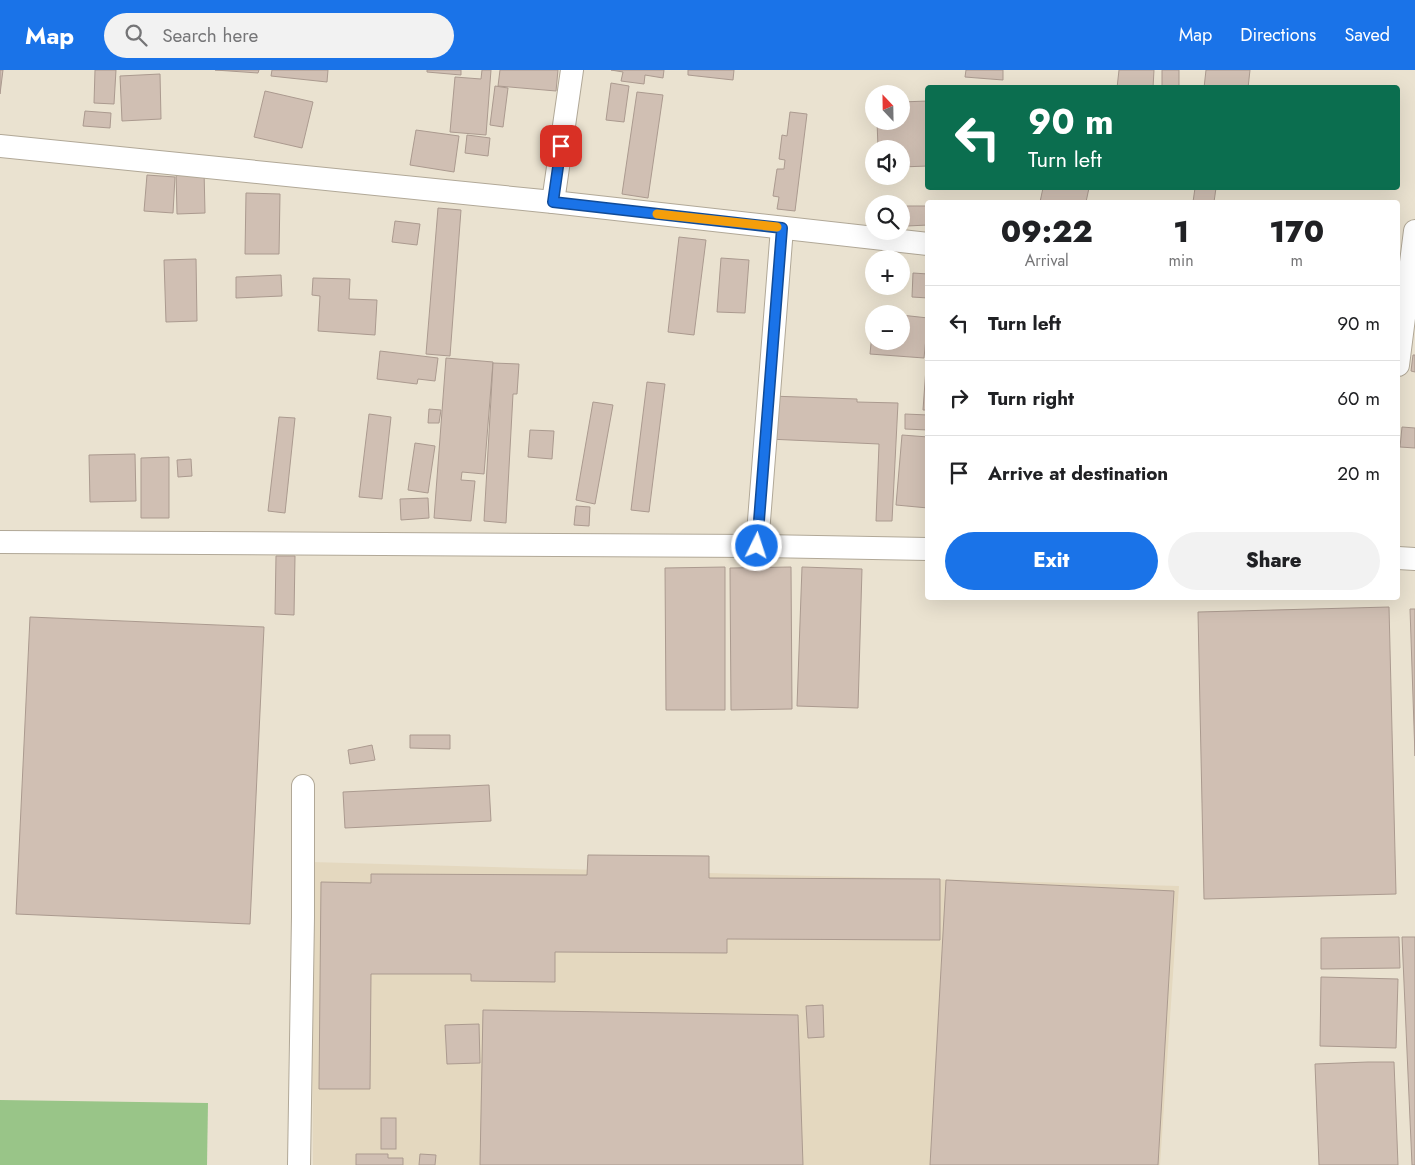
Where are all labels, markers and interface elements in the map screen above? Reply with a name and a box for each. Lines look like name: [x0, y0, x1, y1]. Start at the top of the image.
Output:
search box: [104, 13, 454, 58]
text: Map: [25, 18, 74, 53]
icon: search: [122, 21, 150, 49]
text: Search here: [162, 22, 258, 49]
text: Map: [1179, 22, 1212, 48]
text: Directions: [1240, 22, 1316, 48]
text: Saved: [1344, 22, 1390, 48]
north arrow: [865, 85, 910, 130]
map controls: [865, 85, 910, 350]
text: 90 m: [1028, 97, 1114, 147]
icon: left: [945, 105, 1010, 170]
pin: [540, 125, 582, 167]
icon: arrive: [547, 132, 575, 160]
button: sound: [865, 140, 910, 185]
text: Turn left: [1028, 143, 1102, 175]
button: search: [865, 195, 910, 240]
text: 09:22: [1001, 210, 1093, 253]
text: 1: [1173, 210, 1189, 253]
text: 170: [1269, 210, 1324, 253]
text: Arrival: [1025, 249, 1069, 272]
text: min: [1169, 249, 1194, 272]
text: m: [1291, 249, 1303, 272]
button: +: [865, 250, 910, 295]
button: −: [865, 305, 910, 350]
icon: left: [945, 309, 973, 337]
text: Turn left: [988, 310, 1061, 337]
text: 90 m: [1337, 310, 1380, 337]
icon: right: [945, 384, 973, 412]
text: Turn right: [988, 385, 1074, 412]
text: 60 m: [1337, 385, 1380, 412]
icon: arrive: [945, 459, 973, 487]
text: Arrive at destination: [988, 460, 1168, 487]
text: 20 m: [1337, 460, 1380, 487]
position arrow: [730, 519, 782, 571]
button: Exit: [945, 532, 1158, 590]
button: Share: [1168, 532, 1380, 590]

